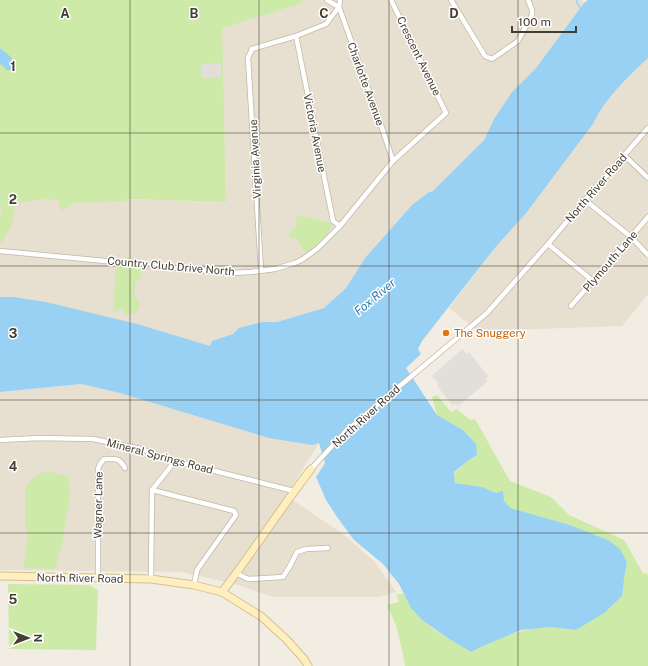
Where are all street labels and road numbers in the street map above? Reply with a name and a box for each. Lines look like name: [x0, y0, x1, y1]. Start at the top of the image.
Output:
street label: Crescent Avenue: [395, 14, 443, 98]
street label: Charlotte Avenue: [345, 41, 387, 127]
street label: Victoria Avenue: [302, 93, 328, 173]
street label: Virginia Avenue: [247, 119, 263, 199]
street label: North River Road: [563, 151, 629, 225]
street label: Plymouth Lane: [580, 228, 640, 294]
street label: Country Club Drive North: [107, 254, 235, 278]
street label: North River Road: [330, 383, 402, 449]
street label: Mineral Springs Road: [106, 436, 214, 476]
street label: Wagner Lane: [91, 471, 105, 539]
street label: North River Road: [37, 571, 123, 585]

